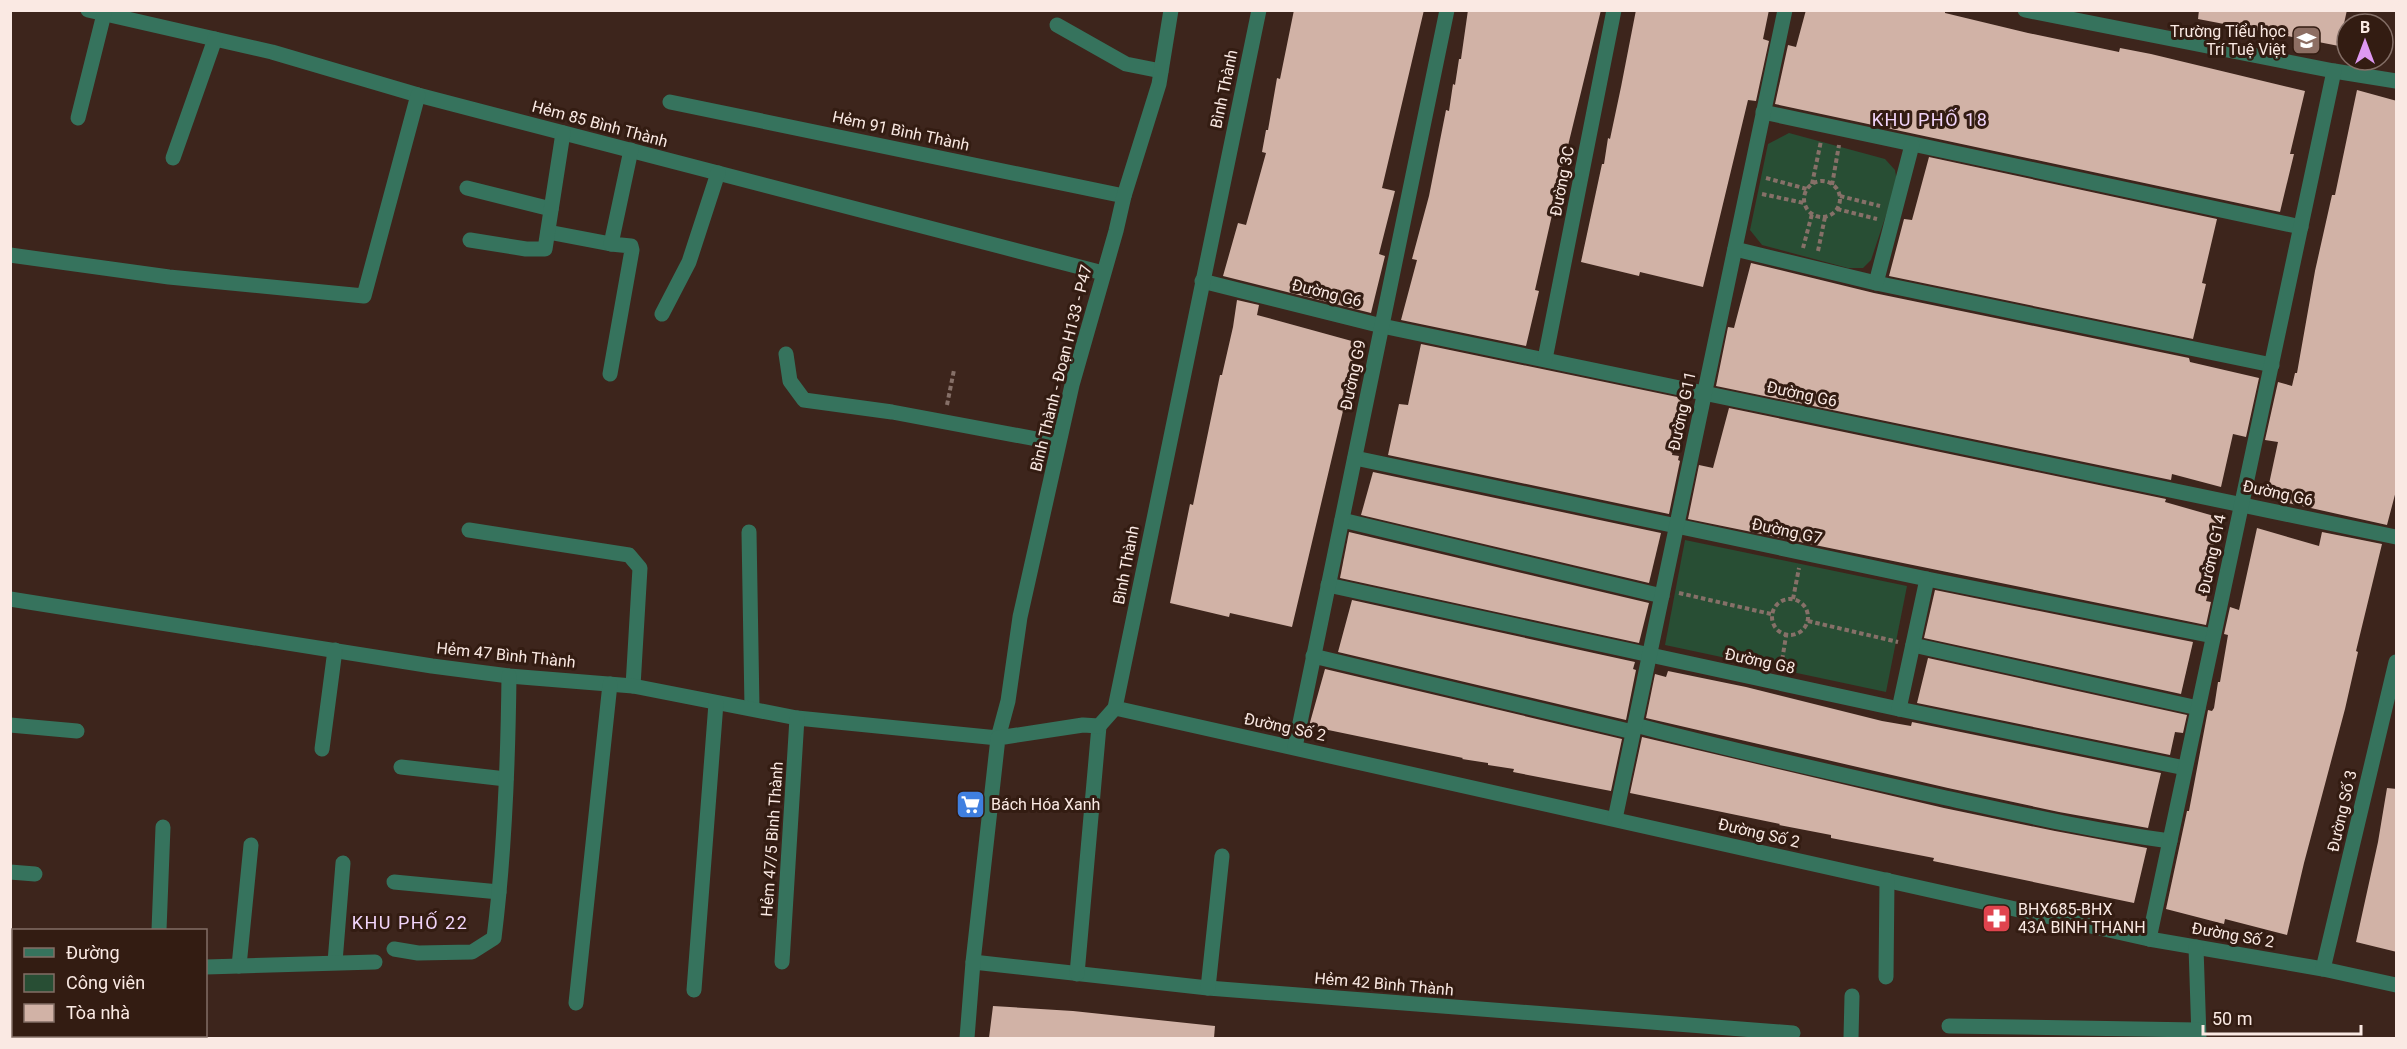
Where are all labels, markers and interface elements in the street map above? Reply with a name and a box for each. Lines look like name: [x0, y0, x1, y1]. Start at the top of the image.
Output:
north arrow: [2335, 12, 2395, 72]
text: B: [2360, 18, 2370, 37]
place label: Trường Tiểu học Trí Tuệ Việt: [2170, 22, 2286, 59]
school or university icon: Trường Tiểu học Trí Tuệ Việt: [2291, 24, 2323, 56]
street label: Bình Thành: [1206, 48, 1242, 130]
street label: Hẻm 85 Bình Thành: [530, 97, 670, 151]
street label: Hẻm 91 Bình Thành: [831, 107, 971, 155]
district label: KHU PHỐ 18: [1872, 108, 1988, 130]
street label: Đường 3C: [1546, 144, 1578, 218]
street label: Bình Thành - Đoạn H133 - P47: [1026, 263, 1096, 473]
street label: Đường G6: [1290, 275, 1364, 311]
street label: Đường G9: [1336, 338, 1370, 412]
street label: Đường G11: [1664, 370, 1700, 452]
street label: Đường G6: [1765, 377, 1839, 411]
street label: Đường G6: [2241, 476, 2315, 510]
street label: Đường G14: [2194, 513, 2230, 595]
street label: Đường G7: [1750, 514, 1824, 548]
street label: Bình Thành: [1109, 524, 1143, 606]
street label: Hẻm 47 Bình Thành: [435, 638, 577, 672]
street label: Đường G8: [1723, 644, 1797, 678]
street label: Đường Số 2: [1242, 709, 1328, 745]
street label: Hẻm 47/5 Bình Thành: [757, 761, 787, 917]
street label: Đường Số 3: [2323, 768, 2361, 854]
supermarket icon: Bách Hóa Xanh: [954, 788, 986, 820]
place label: Bách Hóa Xanh: [991, 795, 1100, 814]
street label: Đường Số 2: [1716, 814, 1802, 852]
place label: BHX685-BHX 43A BINH THANH: [2018, 900, 2146, 937]
pharmacy icon: BHX685-BHX 43A BINH THANH: [1981, 902, 2013, 934]
district label: KHU PHỐ 22: [352, 911, 468, 933]
street label: Đường Số 2: [2190, 918, 2276, 952]
legend: [12, 929, 207, 1037]
text: Đường: [66, 942, 120, 963]
street label: Hẻm 42 Bình Thành: [1314, 968, 1454, 1000]
text: Công viên: [66, 972, 145, 993]
scale bar: [2203, 998, 2360, 1036]
text: Tòa nhà: [66, 1002, 130, 1023]
text: 50 m: [2212, 1008, 2252, 1029]

